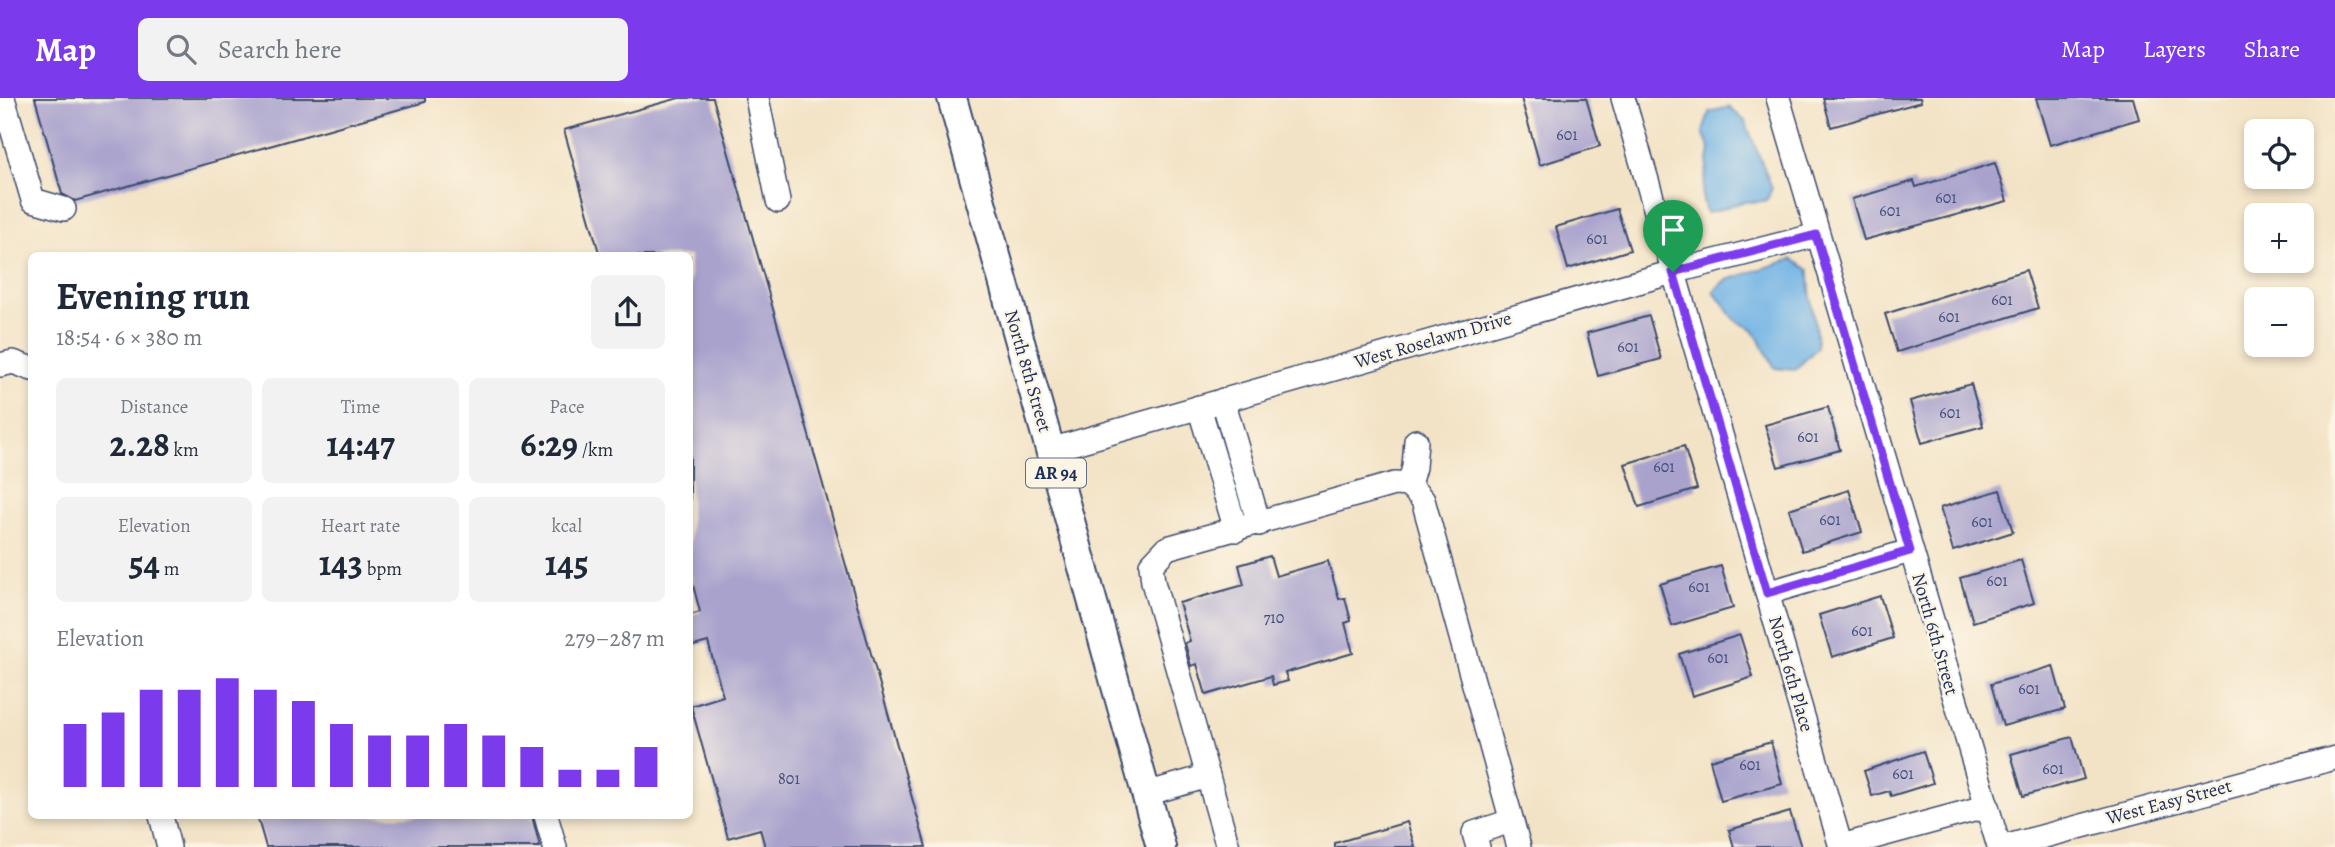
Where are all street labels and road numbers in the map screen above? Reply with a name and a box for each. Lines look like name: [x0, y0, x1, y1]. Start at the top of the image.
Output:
street label: West Roselawn Drive: [1350, 305, 1515, 375]
street label: North 8th Street: [998, 307, 1058, 435]
road number: AR 94: [1026, 458, 1086, 488]
street label: North 6th Street: [1905, 570, 1965, 698]
street label: North 6th Place: [1762, 613, 1820, 735]
street label: West Easy Street: [2102, 773, 2235, 831]

